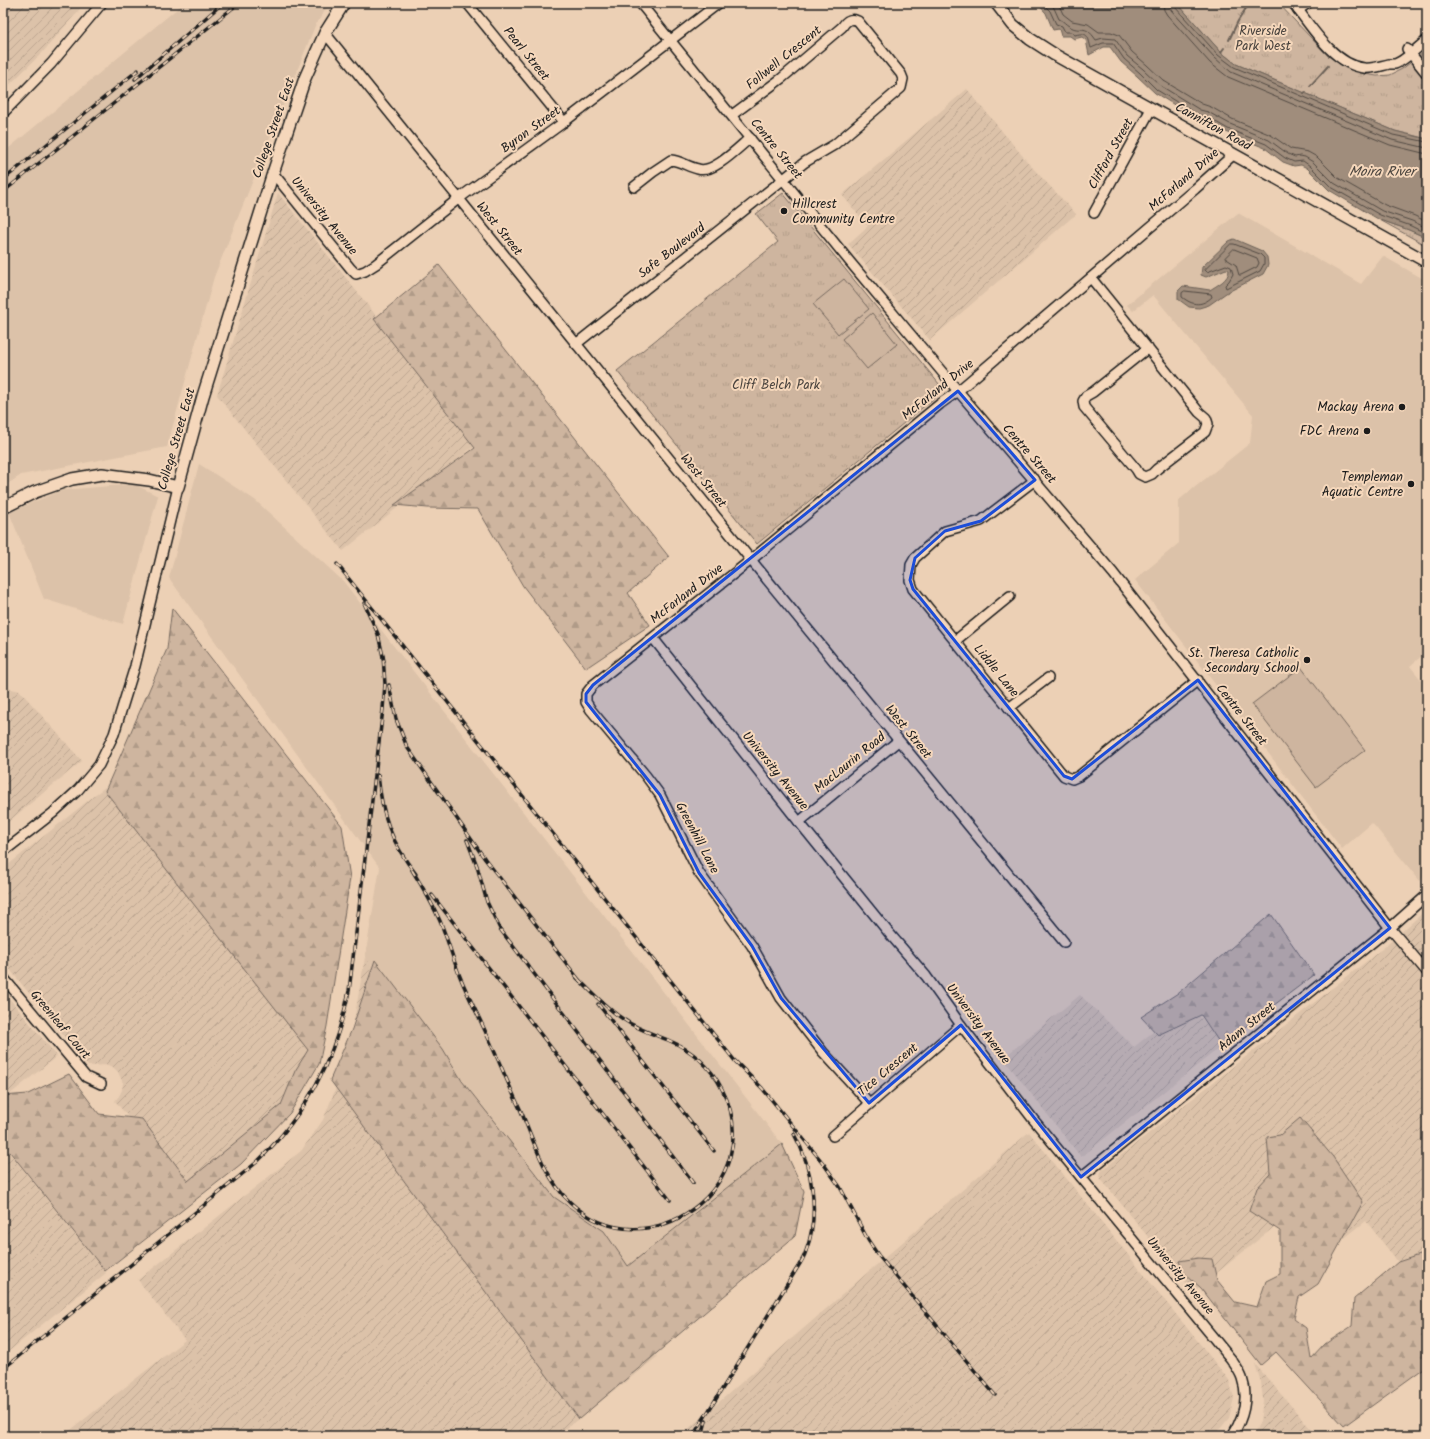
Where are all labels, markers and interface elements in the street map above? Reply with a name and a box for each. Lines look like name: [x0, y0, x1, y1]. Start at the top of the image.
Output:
street label: Follwell Crescent: [742, 20, 827, 95]
park label: Riverside Park West: [1235, 21, 1292, 57]
street label: Pearl Street: [497, 22, 555, 86]
street label: College Street East: [247, 74, 301, 181]
street label: Cannifton Road: [1171, 97, 1256, 157]
street label: Byron Street: [497, 100, 566, 159]
street label: Centre Street: [745, 114, 808, 185]
street label: Clifford Street: [1083, 114, 1140, 194]
street label: McFarland Drive: [1144, 143, 1224, 217]
water label: Moira River: [1349, 161, 1418, 183]
street label: University Avenue: [285, 172, 363, 260]
place label: Hillcrest Community Centre: [792, 194, 895, 230]
street label: West Street: [470, 197, 528, 262]
marker: Hillcrest Community Centre: [779, 206, 789, 216]
street label: Safe Boulevard: [634, 218, 711, 284]
street label: McFarland Drive: [897, 354, 979, 426]
park label: Cliff Belch Park: [732, 375, 821, 396]
street label: College Street East: [152, 384, 202, 493]
place label: Mackay Arena: [1317, 397, 1394, 418]
marker: Mackay Arena: [1397, 402, 1407, 412]
street label: Centre Street: [997, 419, 1062, 490]
place label: FDC Arena: [1300, 421, 1359, 442]
marker: FDC Arena: [1362, 426, 1372, 436]
street label: West Street: [674, 449, 732, 514]
place label: Templeman Aquatic Centre: [1322, 467, 1403, 503]
marker: Templeman Aquatic Centre: [1406, 479, 1416, 489]
street label: McFarland Drive: [646, 558, 728, 629]
street label: Liddle Lane: [968, 640, 1024, 702]
place label: St. Theresa Catholic Secondary School: [1188, 643, 1299, 679]
marker: St. Theresa Catholic Secondary School: [1302, 655, 1312, 665]
street label: Centre Street: [1210, 679, 1273, 751]
street label: West Street: [879, 700, 937, 765]
street label: University Avenue: [736, 727, 814, 815]
street label: MacLaurin Road: [810, 727, 891, 799]
street label: Greenhill Lane: [669, 798, 725, 878]
street label: University Avenue: [941, 979, 1016, 1069]
street label: Greenleaf Court: [25, 986, 96, 1065]
street label: Adam Street: [1214, 997, 1281, 1057]
street label: Tice Crescent: [853, 1038, 924, 1102]
street label: University Avenue: [1141, 1232, 1219, 1320]

